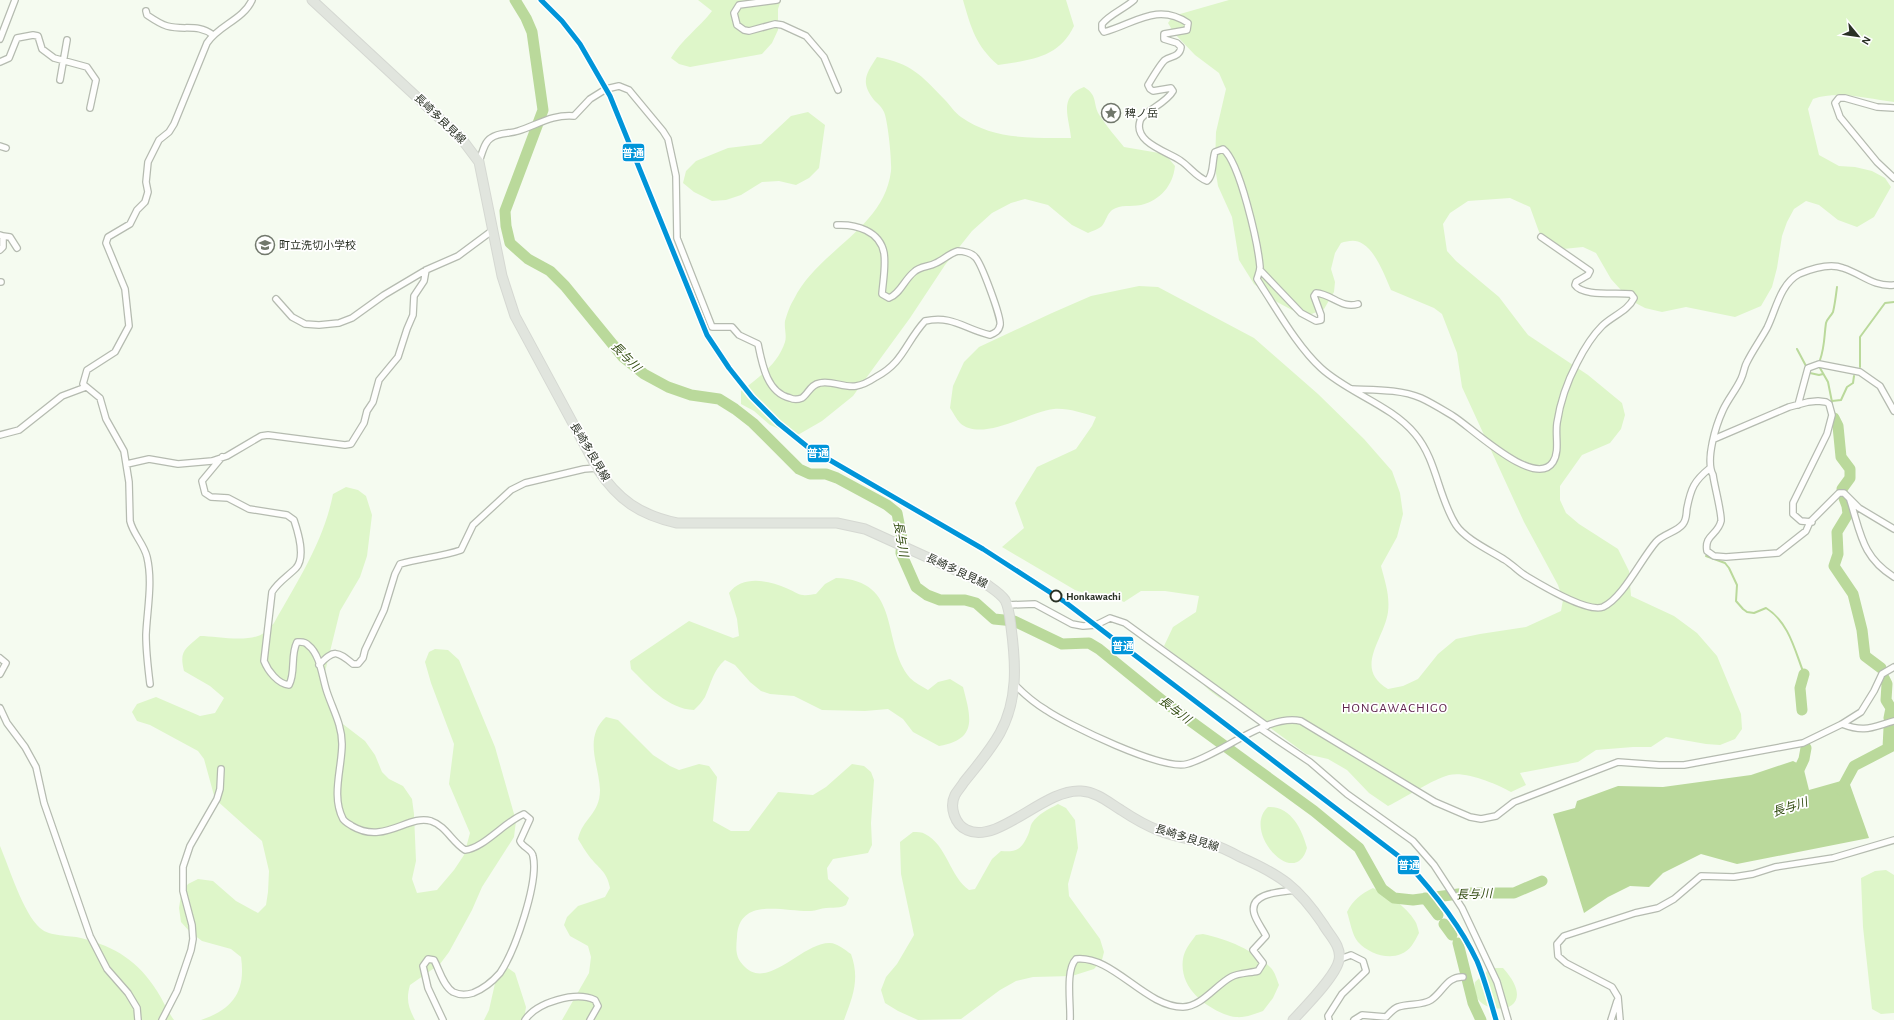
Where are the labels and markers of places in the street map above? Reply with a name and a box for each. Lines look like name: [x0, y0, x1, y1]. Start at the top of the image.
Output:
place icon: 稗ノ岳: [1100, 102, 1122, 124]
place label: 稗ノ岳: [1125, 107, 1158, 119]
school or university icon: 町立洗切小学校: [254, 234, 276, 256]
place label: 町立洗切小学校: [279, 239, 356, 251]
marker: Honkawachi: [1049, 589, 1063, 603]
place label: Honkawachi: [1066, 591, 1121, 602]

